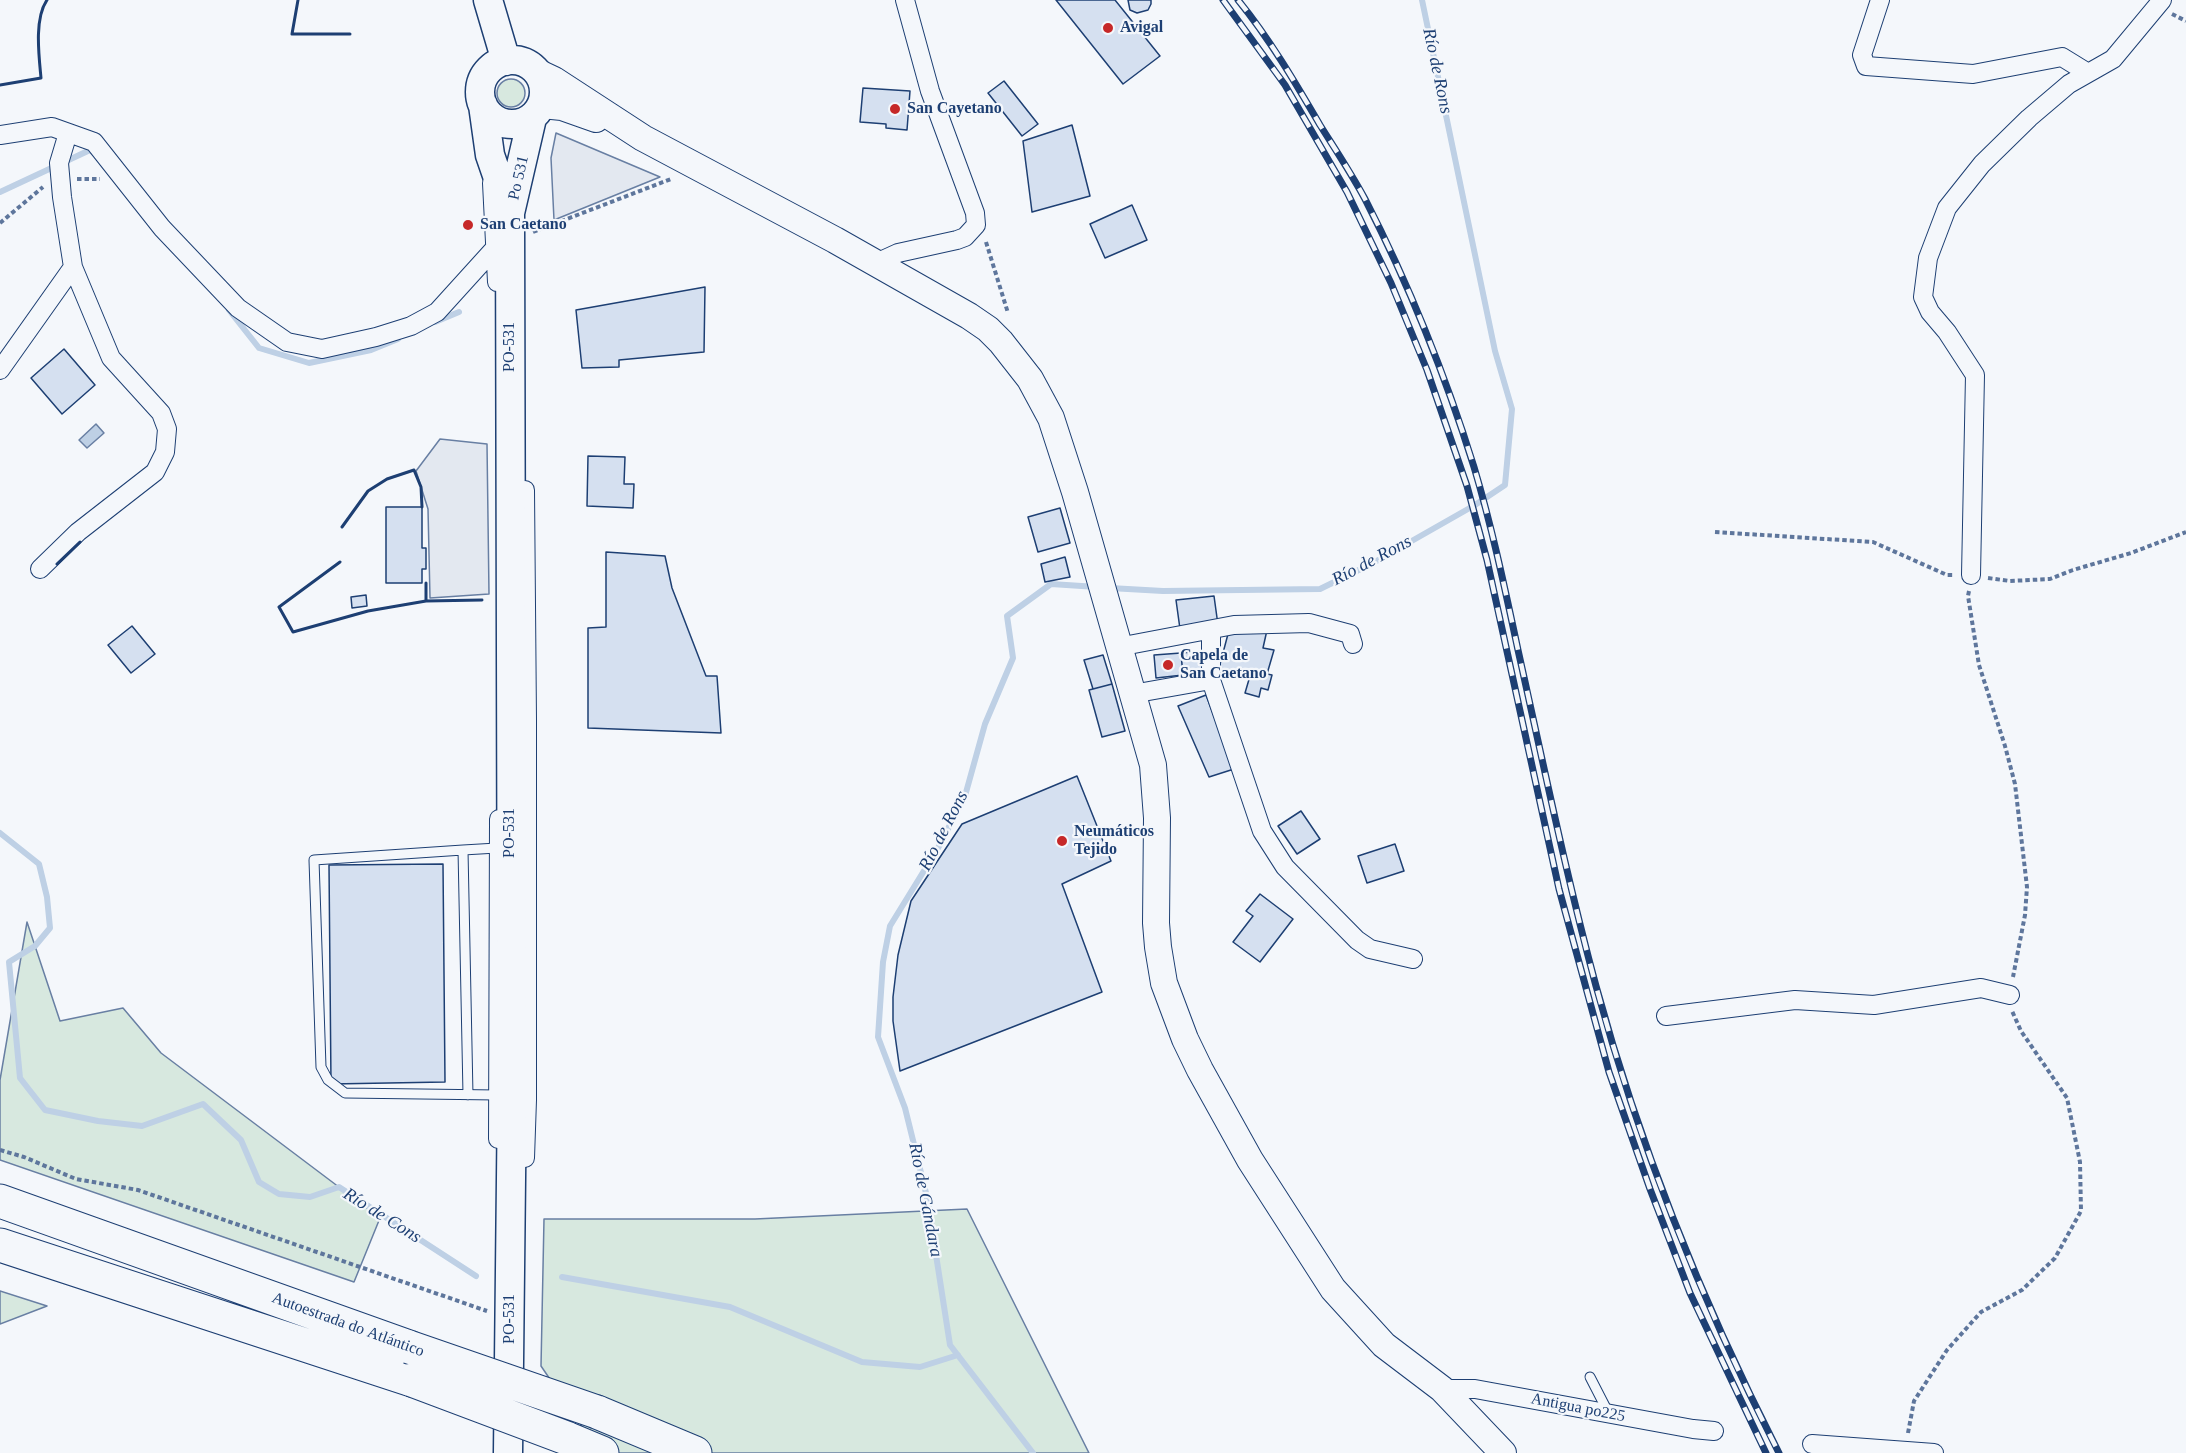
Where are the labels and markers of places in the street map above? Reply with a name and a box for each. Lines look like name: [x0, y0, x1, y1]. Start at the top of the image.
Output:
place label: Avigal: [1120, 18, 1163, 38]
marker: Avigal: [1101, 21, 1115, 35]
place label: San Cayetano: [907, 99, 1002, 119]
marker: San Cayetano: [888, 102, 902, 116]
place label: San Caetano: [480, 215, 567, 235]
marker: San Caetano: [461, 218, 475, 232]
place label: Capela de San Caetano: [1180, 646, 1267, 684]
marker: Capela de San Caetano: [1161, 658, 1175, 672]
place label: Neumáticos Tejido: [1074, 822, 1154, 860]
marker: Neumáticos Tejido: [1055, 834, 1069, 848]

